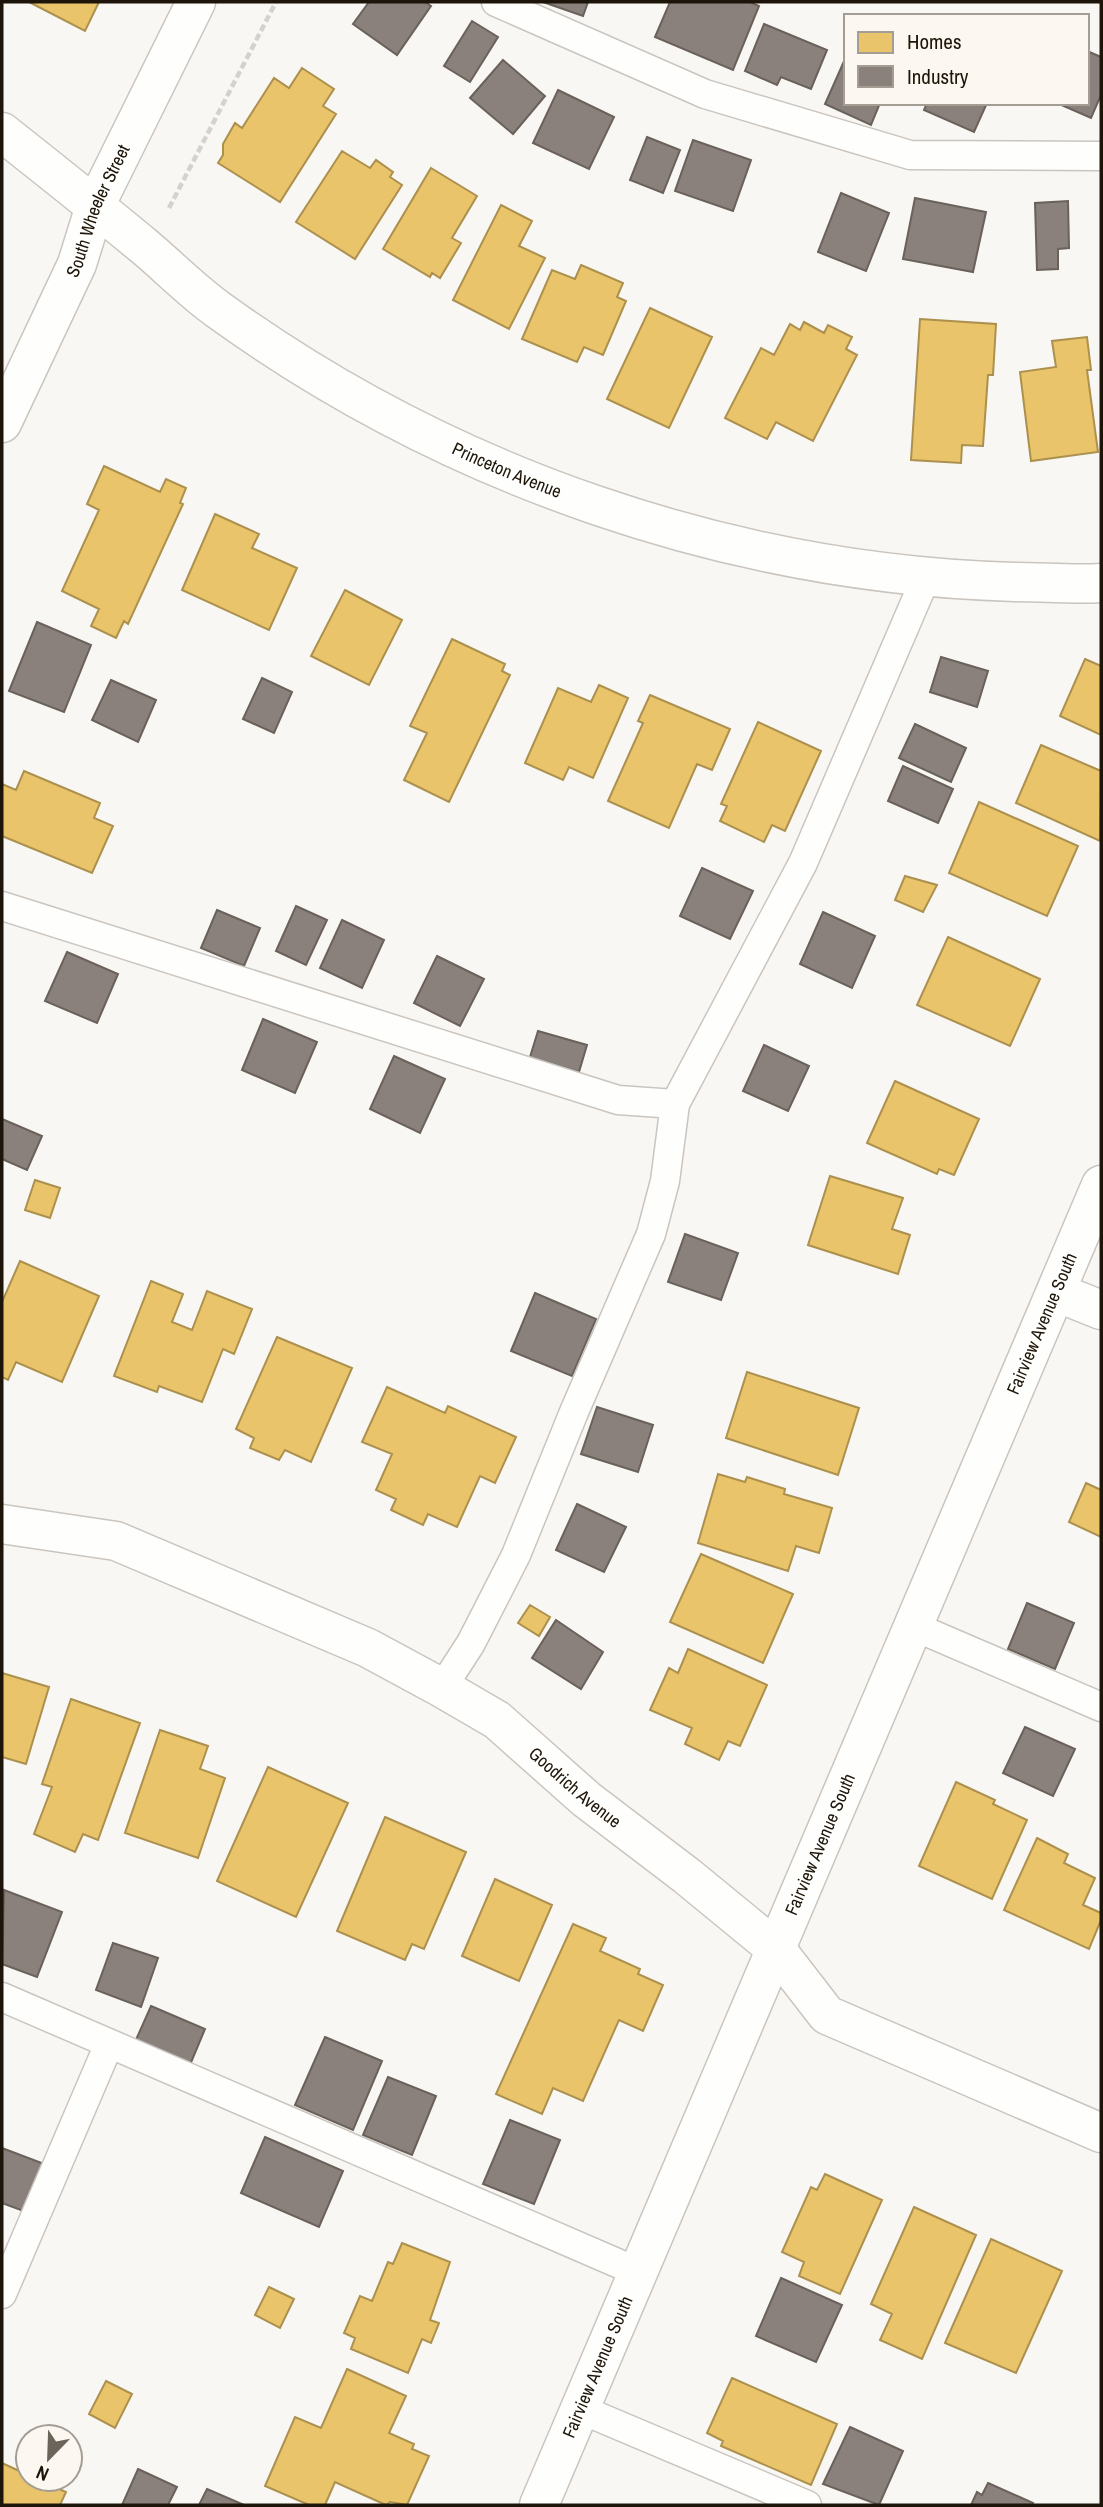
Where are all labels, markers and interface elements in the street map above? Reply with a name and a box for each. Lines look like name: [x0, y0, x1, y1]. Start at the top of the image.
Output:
legend: [844, 14, 1089, 105]
text: Homes: [907, 27, 962, 56]
text: Industry: [907, 62, 969, 91]
street label: South Wheeler Street: [60, 140, 136, 281]
street label: Princeton Avenue: [448, 436, 565, 504]
street label: Fairview Avenue South: [1000, 1249, 1083, 1398]
street label: Goodrich Avenue: [524, 1741, 627, 1834]
street label: Fairview Avenue South: [779, 1769, 861, 1919]
street label: Fairview Avenue South: [556, 2292, 639, 2442]
north arrow: [14, 2423, 84, 2493]
text: N: [32, 2459, 53, 2488]

